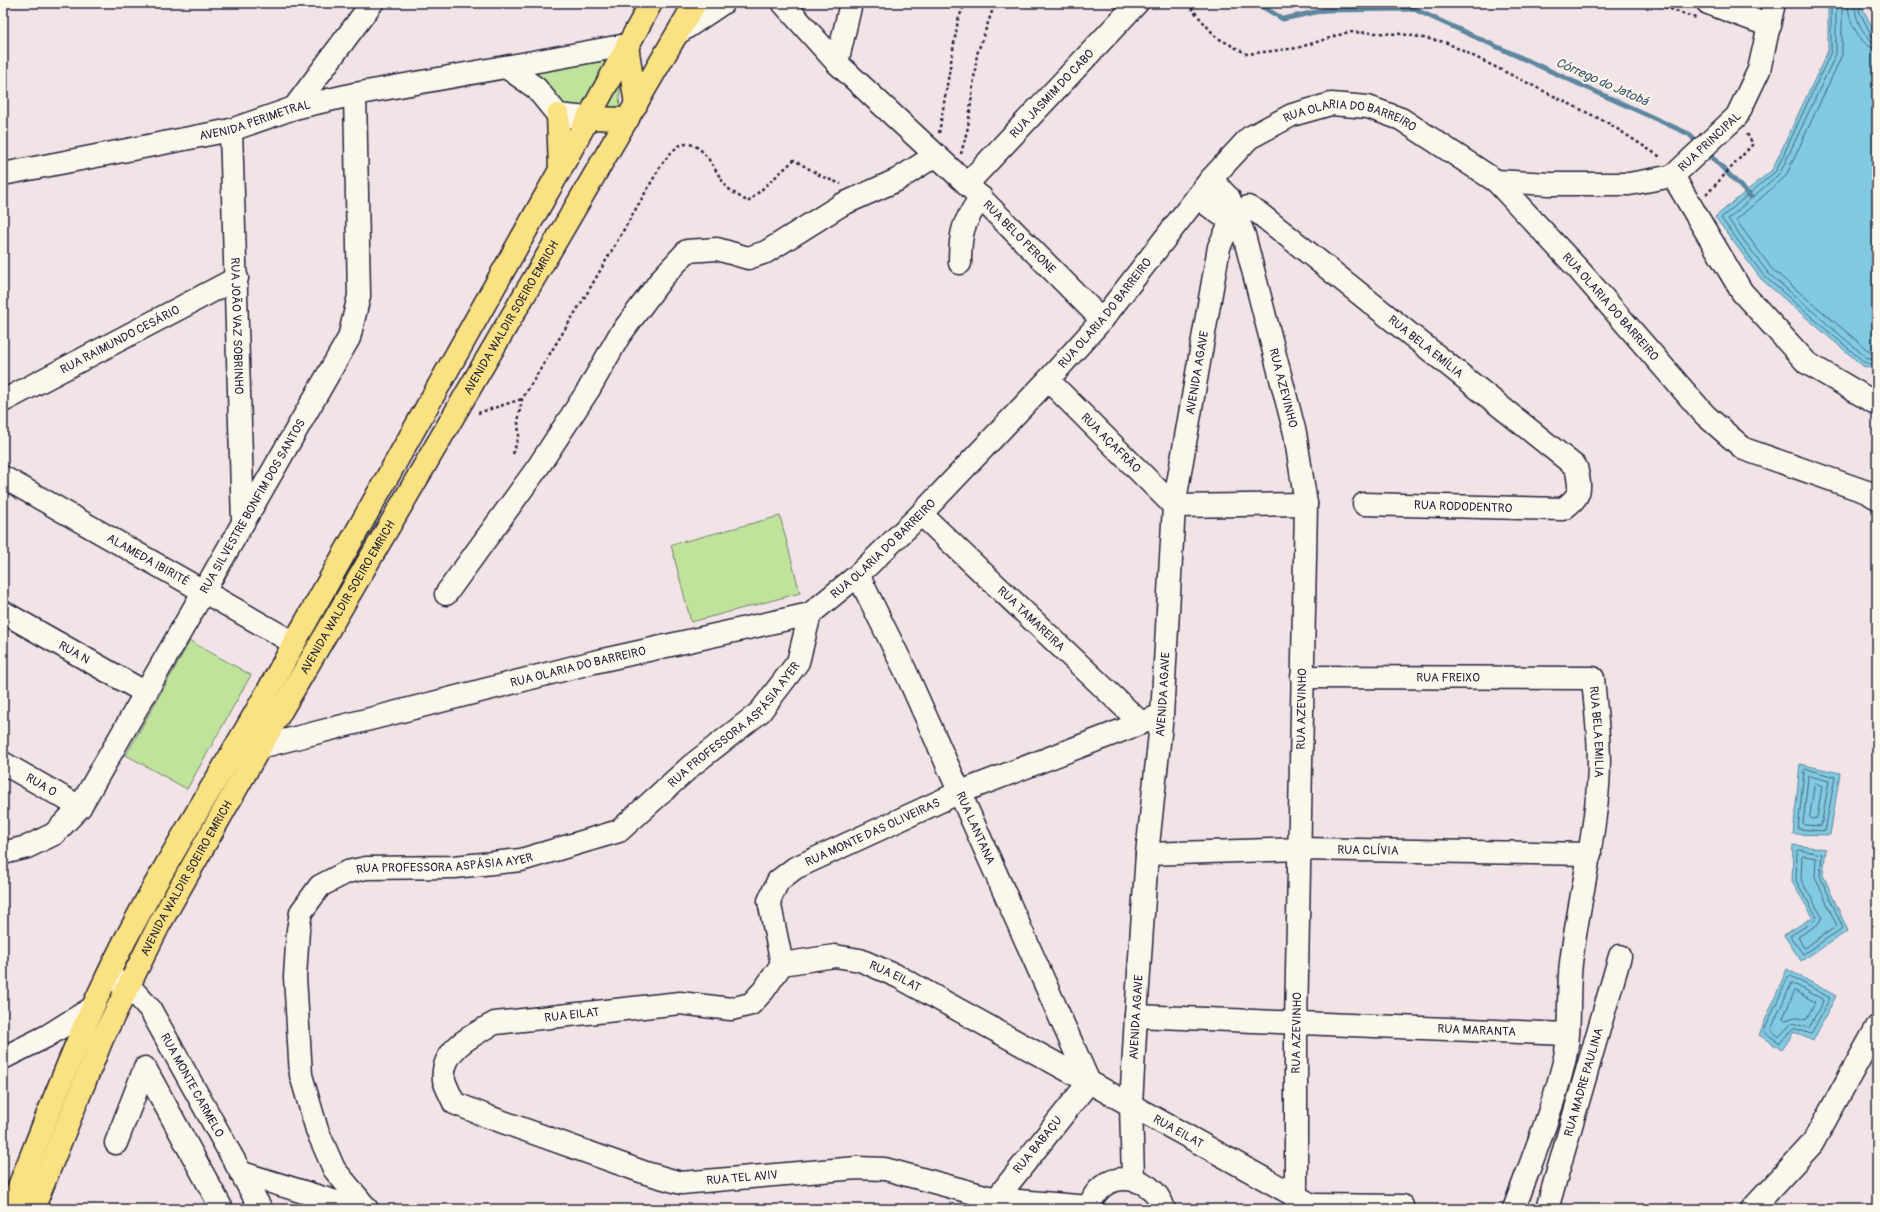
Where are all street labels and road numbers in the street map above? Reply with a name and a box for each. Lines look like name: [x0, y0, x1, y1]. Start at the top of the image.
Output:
street label: RUA JASMIM DO CABO: [1007, 46, 1097, 141]
street label: RUA OLARIA DO BARREIRO: [1280, 96, 1420, 135]
street label: AVENIDA PERIMETRAL: [198, 97, 312, 143]
street label: RUA PRINCIPAL: [1675, 108, 1744, 175]
street label: RUA BELO PERONE: [980, 197, 1059, 277]
street label: AVENIDA WALDIR SOEIRO EMRICH: [460, 238, 562, 397]
street label: RUA OLARIA DO BARREIRO: [1559, 250, 1662, 364]
street label: RUA OLARIA DO BARREIRO: [1055, 255, 1155, 371]
street label: RUA JOÃO VAZ SOBRINHO: [227, 257, 247, 395]
street label: RUA RAIMUNDO CESÁRIO: [58, 302, 182, 377]
street label: RUA BELA EMÍLIA: [1385, 312, 1466, 381]
street label: AVENIDA AGAVE: [1183, 330, 1212, 416]
street label: RUA AZEVINHO: [1266, 347, 1301, 430]
street label: RUA AÇAFRÃO: [1078, 410, 1144, 476]
street label: RUA SILVESTRE BONFIM DOS SANTOS: [197, 416, 309, 596]
street label: RUA OLARIA DO BARREIRO: [828, 496, 939, 602]
street label: RUA RODODENTRO: [1414, 498, 1513, 516]
street label: AVENIDA WALDIR SOEIRO EMRICH: [297, 517, 399, 677]
street label: ALAMEDA IBIRITÉ: [104, 530, 192, 589]
street label: RUA TAMAREIRA: [994, 583, 1068, 654]
street label: RUA N: [56, 638, 93, 667]
street label: RUA OLARIA DO BARREIRO: [509, 643, 647, 690]
street label: AVENIDA AGAVE: [1152, 652, 1173, 737]
street label: RUA PROFESSORA ASPÁSIA AYER: [665, 659, 803, 791]
street label: RUA AZEVINHO: [1294, 668, 1310, 750]
street label: RUA FREIXO: [1416, 670, 1480, 685]
street label: RUA BELA EMILIA: [1586, 685, 1606, 778]
street label: RUA O: [23, 770, 60, 800]
street label: RUA LANTANA: [953, 789, 998, 867]
street label: RUA MONTE DAS OLIVEIRAS: [803, 795, 942, 870]
street label: AVENIDA WALDIR SOEIRO EMRICH: [137, 798, 236, 959]
street label: RUA CLÍVIA: [1337, 842, 1399, 858]
street label: RUA PROFESSORA ASPÁSIA AYER: [355, 849, 535, 877]
street label: RUA EILAT: [867, 958, 924, 995]
street label: AVENIDA AGAVE: [1126, 974, 1146, 1060]
street label: RUA AZEVINHO: [1289, 992, 1305, 1074]
street label: RUA EILAT: [544, 1004, 600, 1025]
street label: RUA MARANTA: [1437, 1021, 1517, 1039]
street label: RUA MADRE PAULINA: [1561, 1026, 1606, 1138]
street label: RUA MONTE CARMELO: [157, 1030, 227, 1140]
street label: RUA EILAT: [1150, 1111, 1206, 1151]
street label: RUA BABAÇU: [1010, 1113, 1066, 1177]
street label: RUA TEL AVIV: [706, 1167, 778, 1189]

